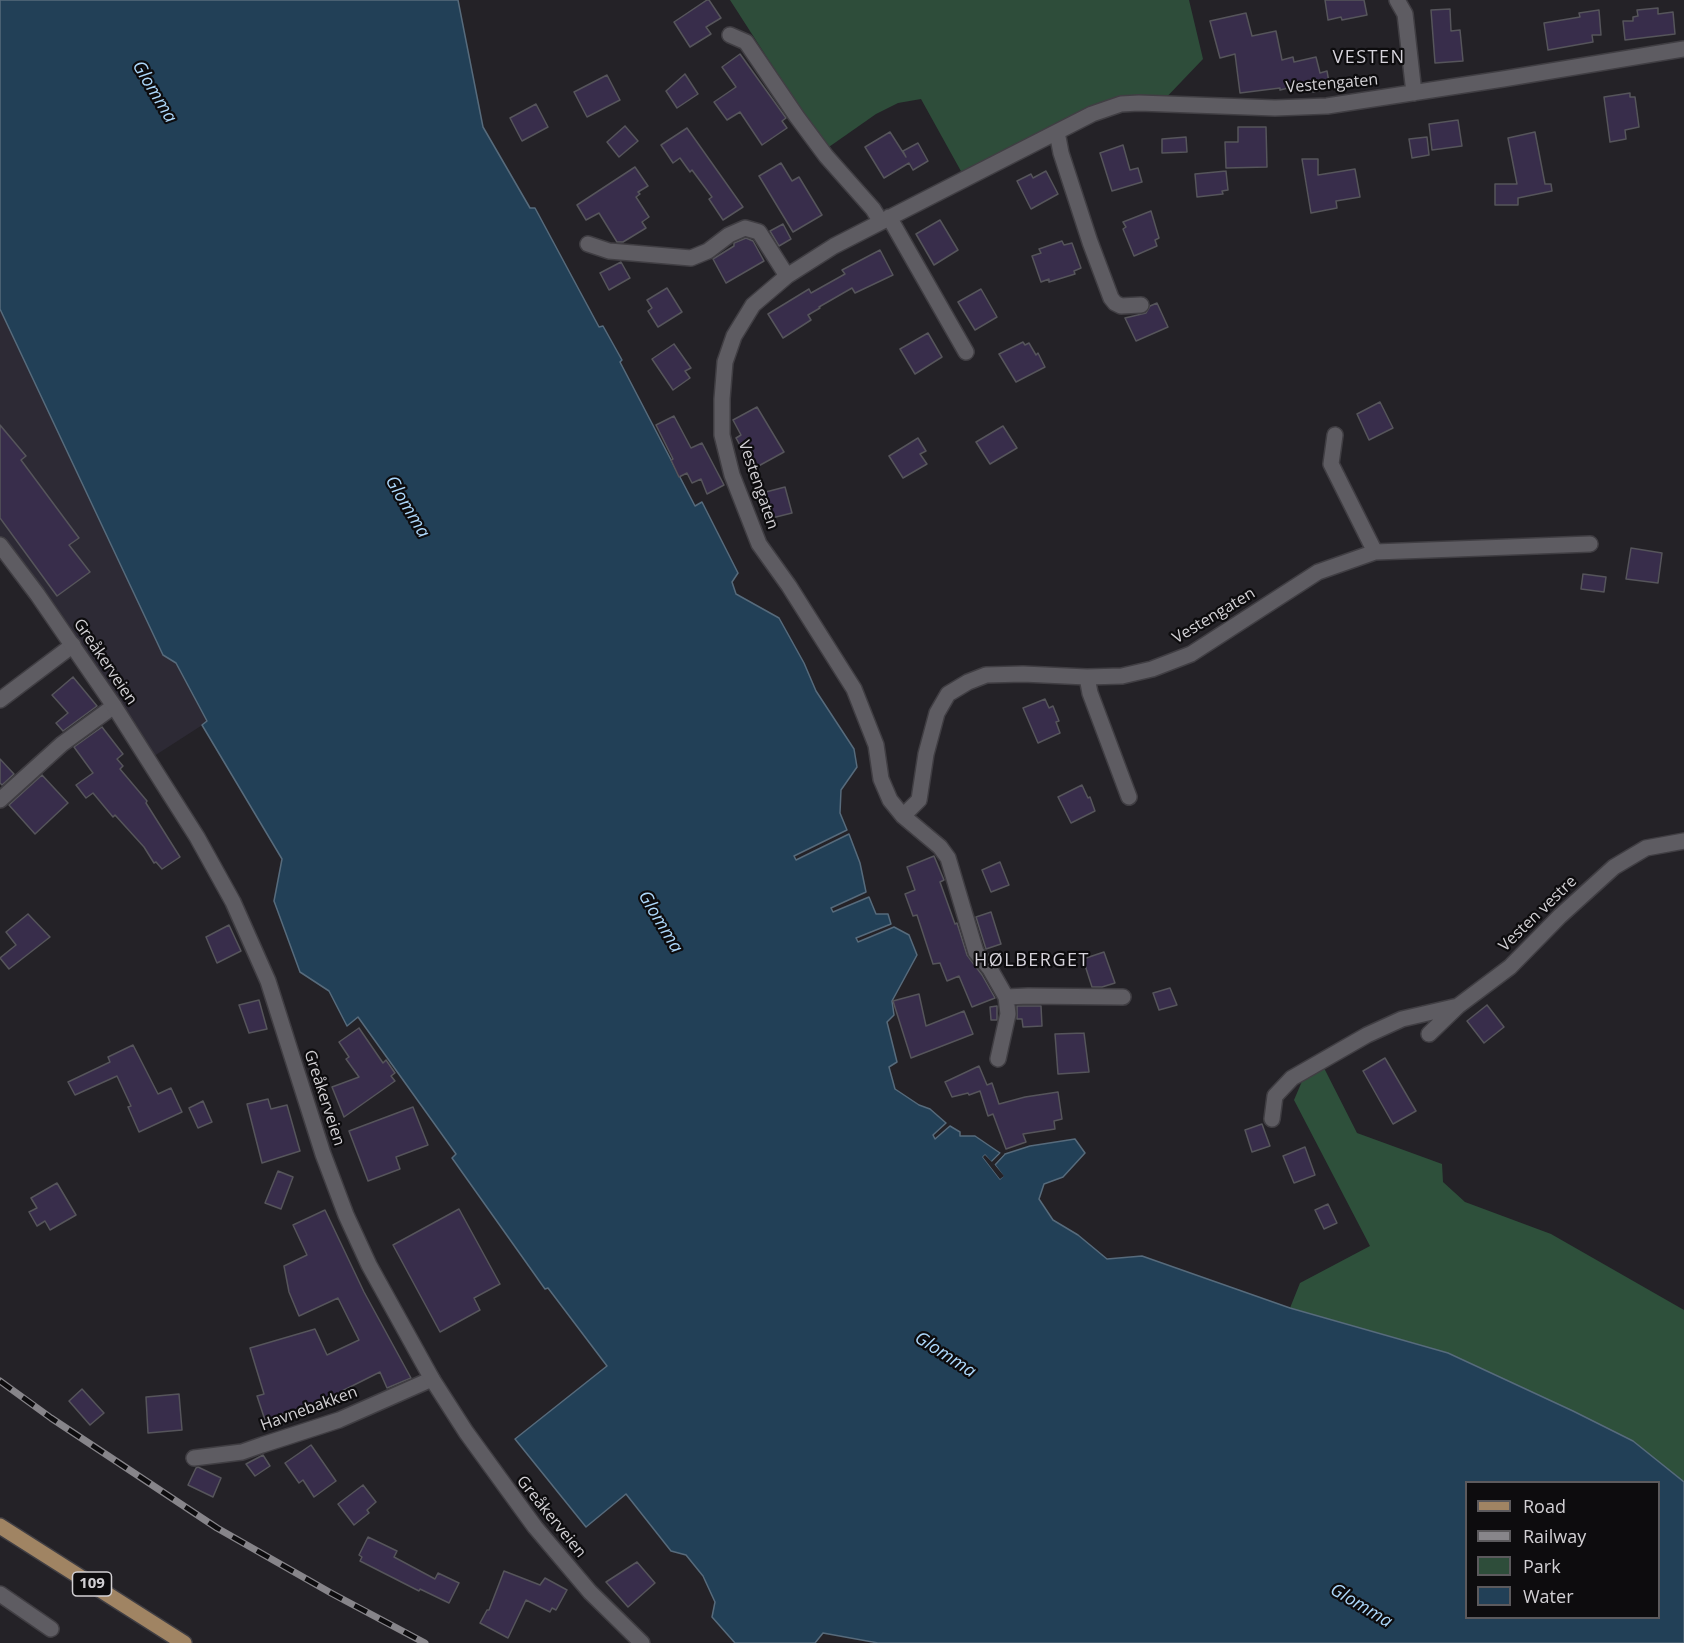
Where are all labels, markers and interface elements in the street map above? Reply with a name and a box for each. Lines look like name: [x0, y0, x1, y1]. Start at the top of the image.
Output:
district label: VESTEN: [1332, 47, 1406, 69]
water label: Glomma: [127, 57, 181, 127]
street label: Vestengaten: [1285, 70, 1379, 98]
street label: Vestengaten: [734, 438, 782, 532]
water label: Glomma: [380, 472, 434, 542]
street label: Vestengaten: [1169, 584, 1259, 648]
street label: Greåkerveien: [69, 615, 141, 709]
street label: Vesten vestre: [1495, 872, 1581, 956]
water label: Glomma: [633, 887, 687, 957]
district label: HØLBERGET: [974, 950, 1090, 972]
street label: Greåkerveien: [299, 1048, 349, 1148]
water label: Glomma: [910, 1327, 980, 1383]
street label: Havnebakken: [258, 1383, 360, 1435]
street label: Greåkerveien: [512, 1472, 590, 1562]
legend: [1465, 1481, 1660, 1619]
text: Road: [1523, 1494, 1566, 1518]
text: Railway: [1523, 1524, 1586, 1548]
text: Park: [1523, 1554, 1561, 1578]
road number: 109: [72, 1572, 112, 1596]
water label: Glomma: [1326, 1579, 1396, 1633]
text: Water: [1523, 1584, 1574, 1608]

